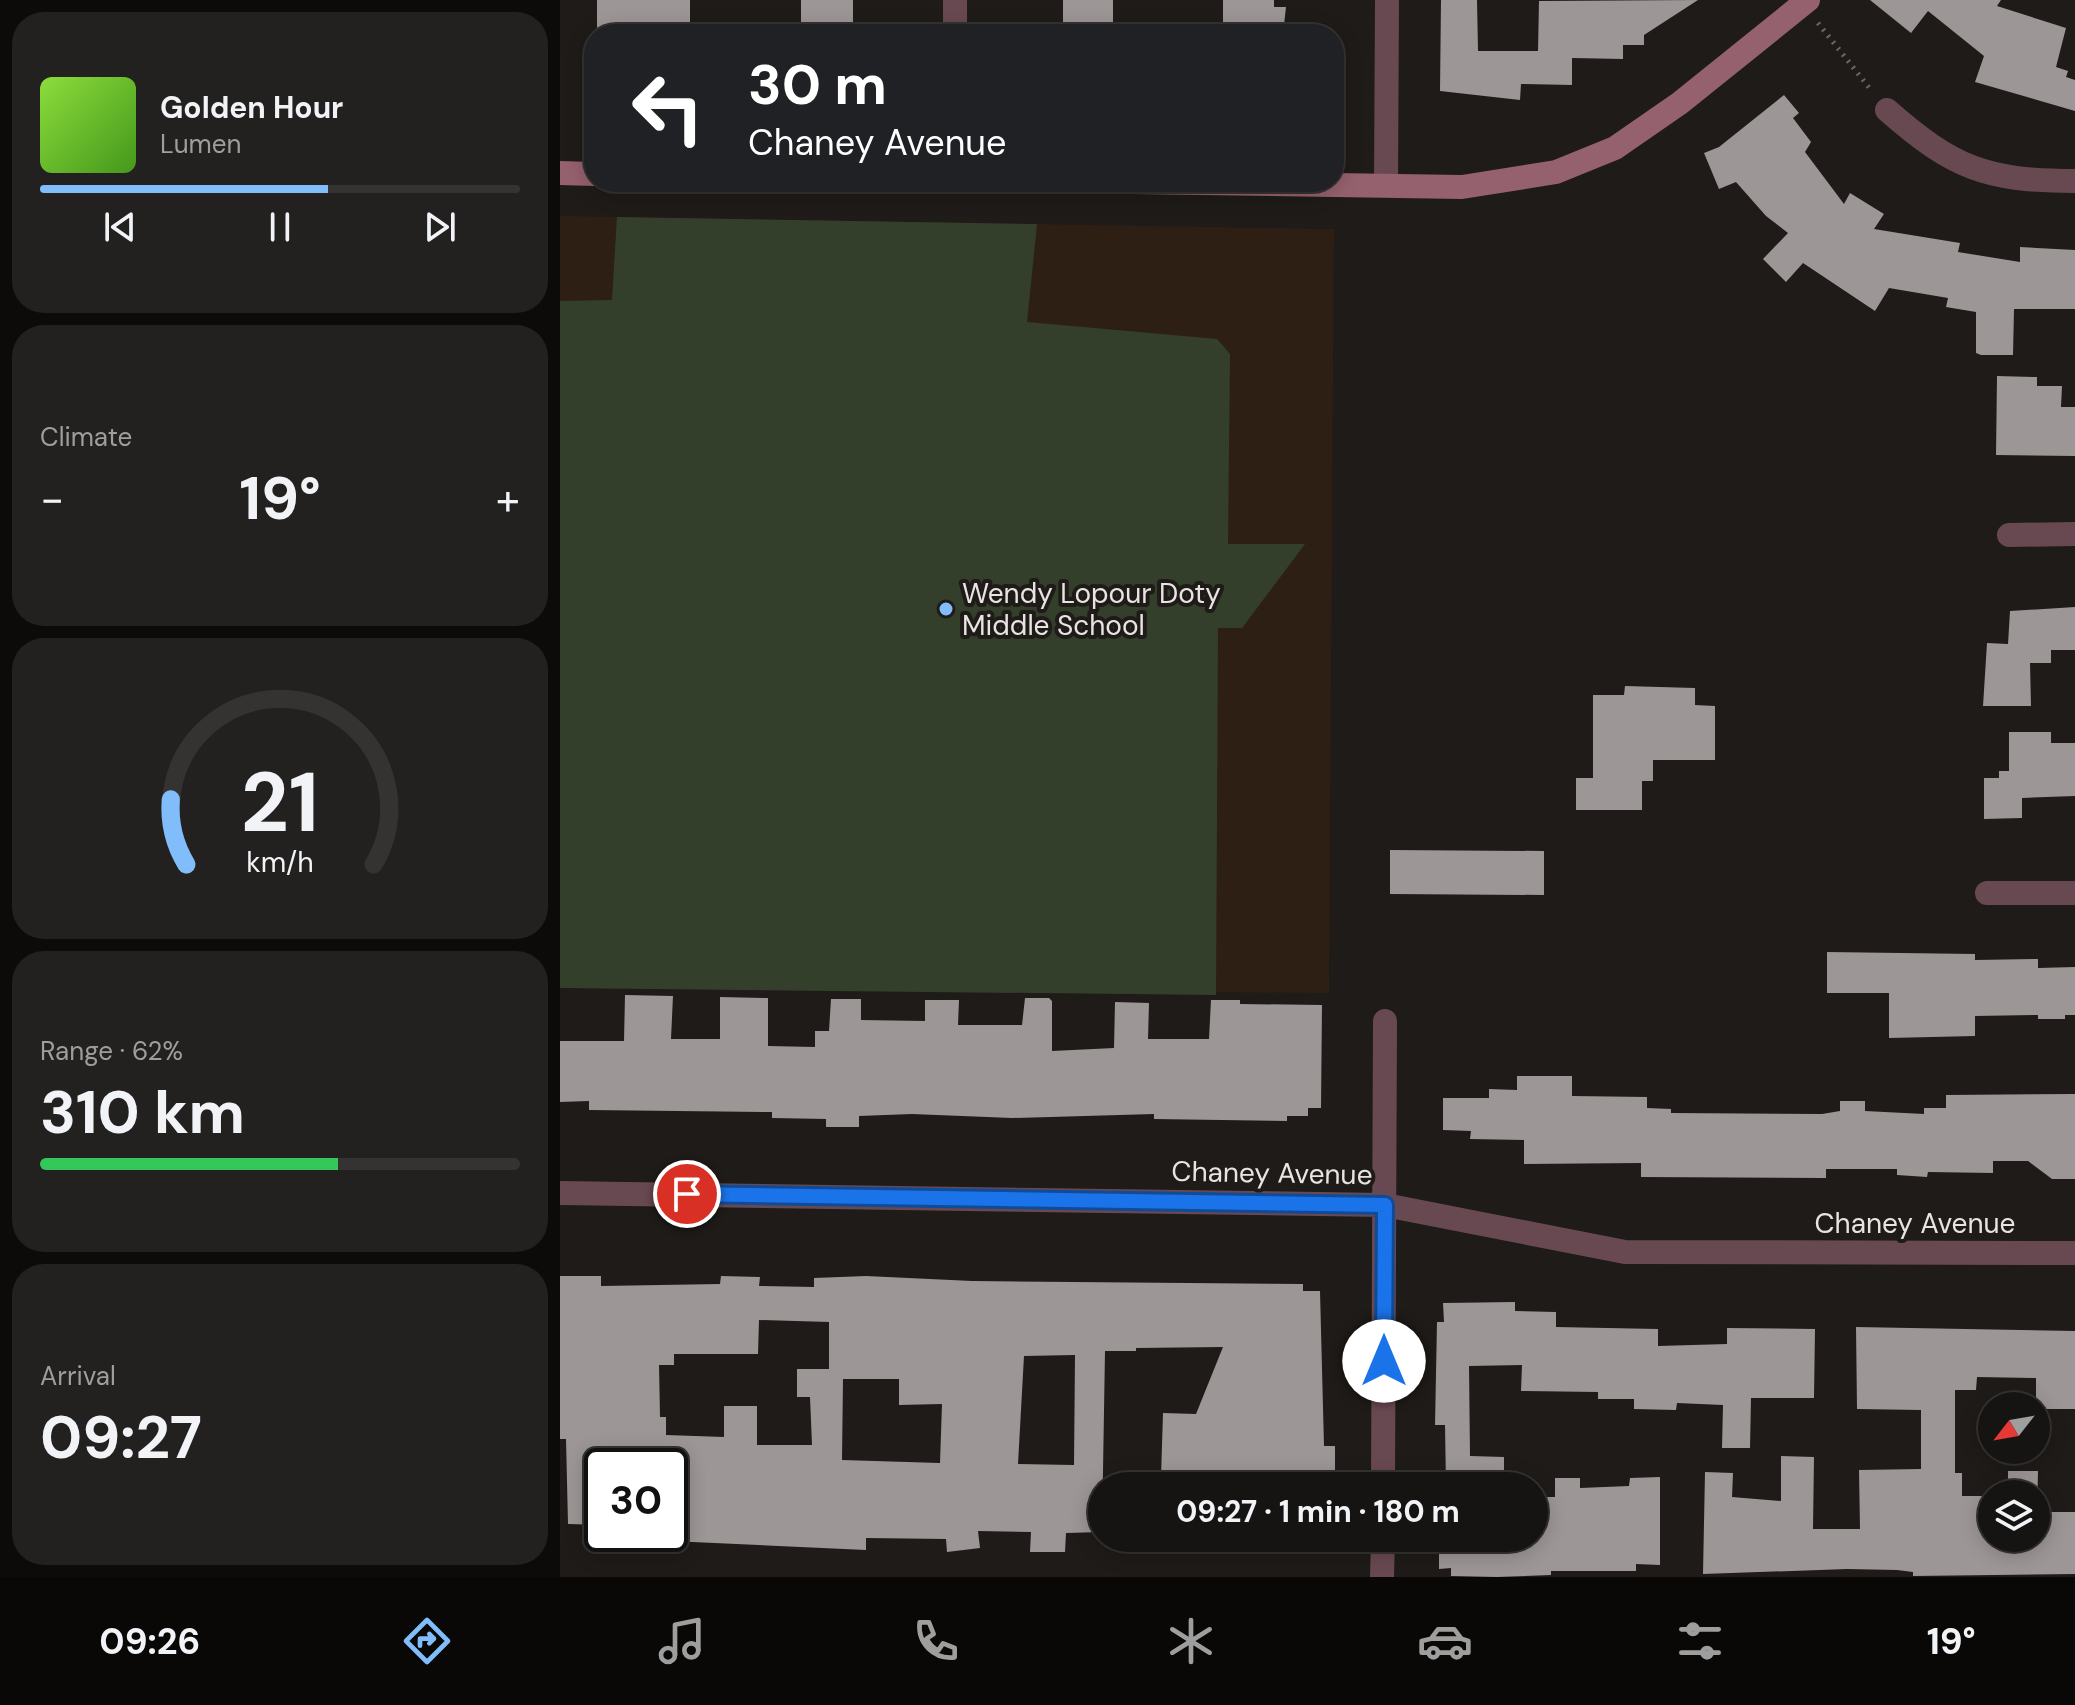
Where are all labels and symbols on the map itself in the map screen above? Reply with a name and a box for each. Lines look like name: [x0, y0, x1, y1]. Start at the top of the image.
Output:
place label: Wendy Lopour Doty Middle School: [962, 575, 1221, 644]
marker: Wendy Lopour Doty Middle School: [937, 600, 955, 618]
street label: Chaney Avenue: [1171, 1153, 1373, 1193]
pin: [653, 1160, 721, 1228]
street label: Chaney Avenue: [1815, 1205, 2016, 1242]
position arrow: [1342, 1319, 1426, 1403]
north arrow: [1978, 1392, 2050, 1464]
speed limit sign: 30: [584, 1448, 688, 1552]

